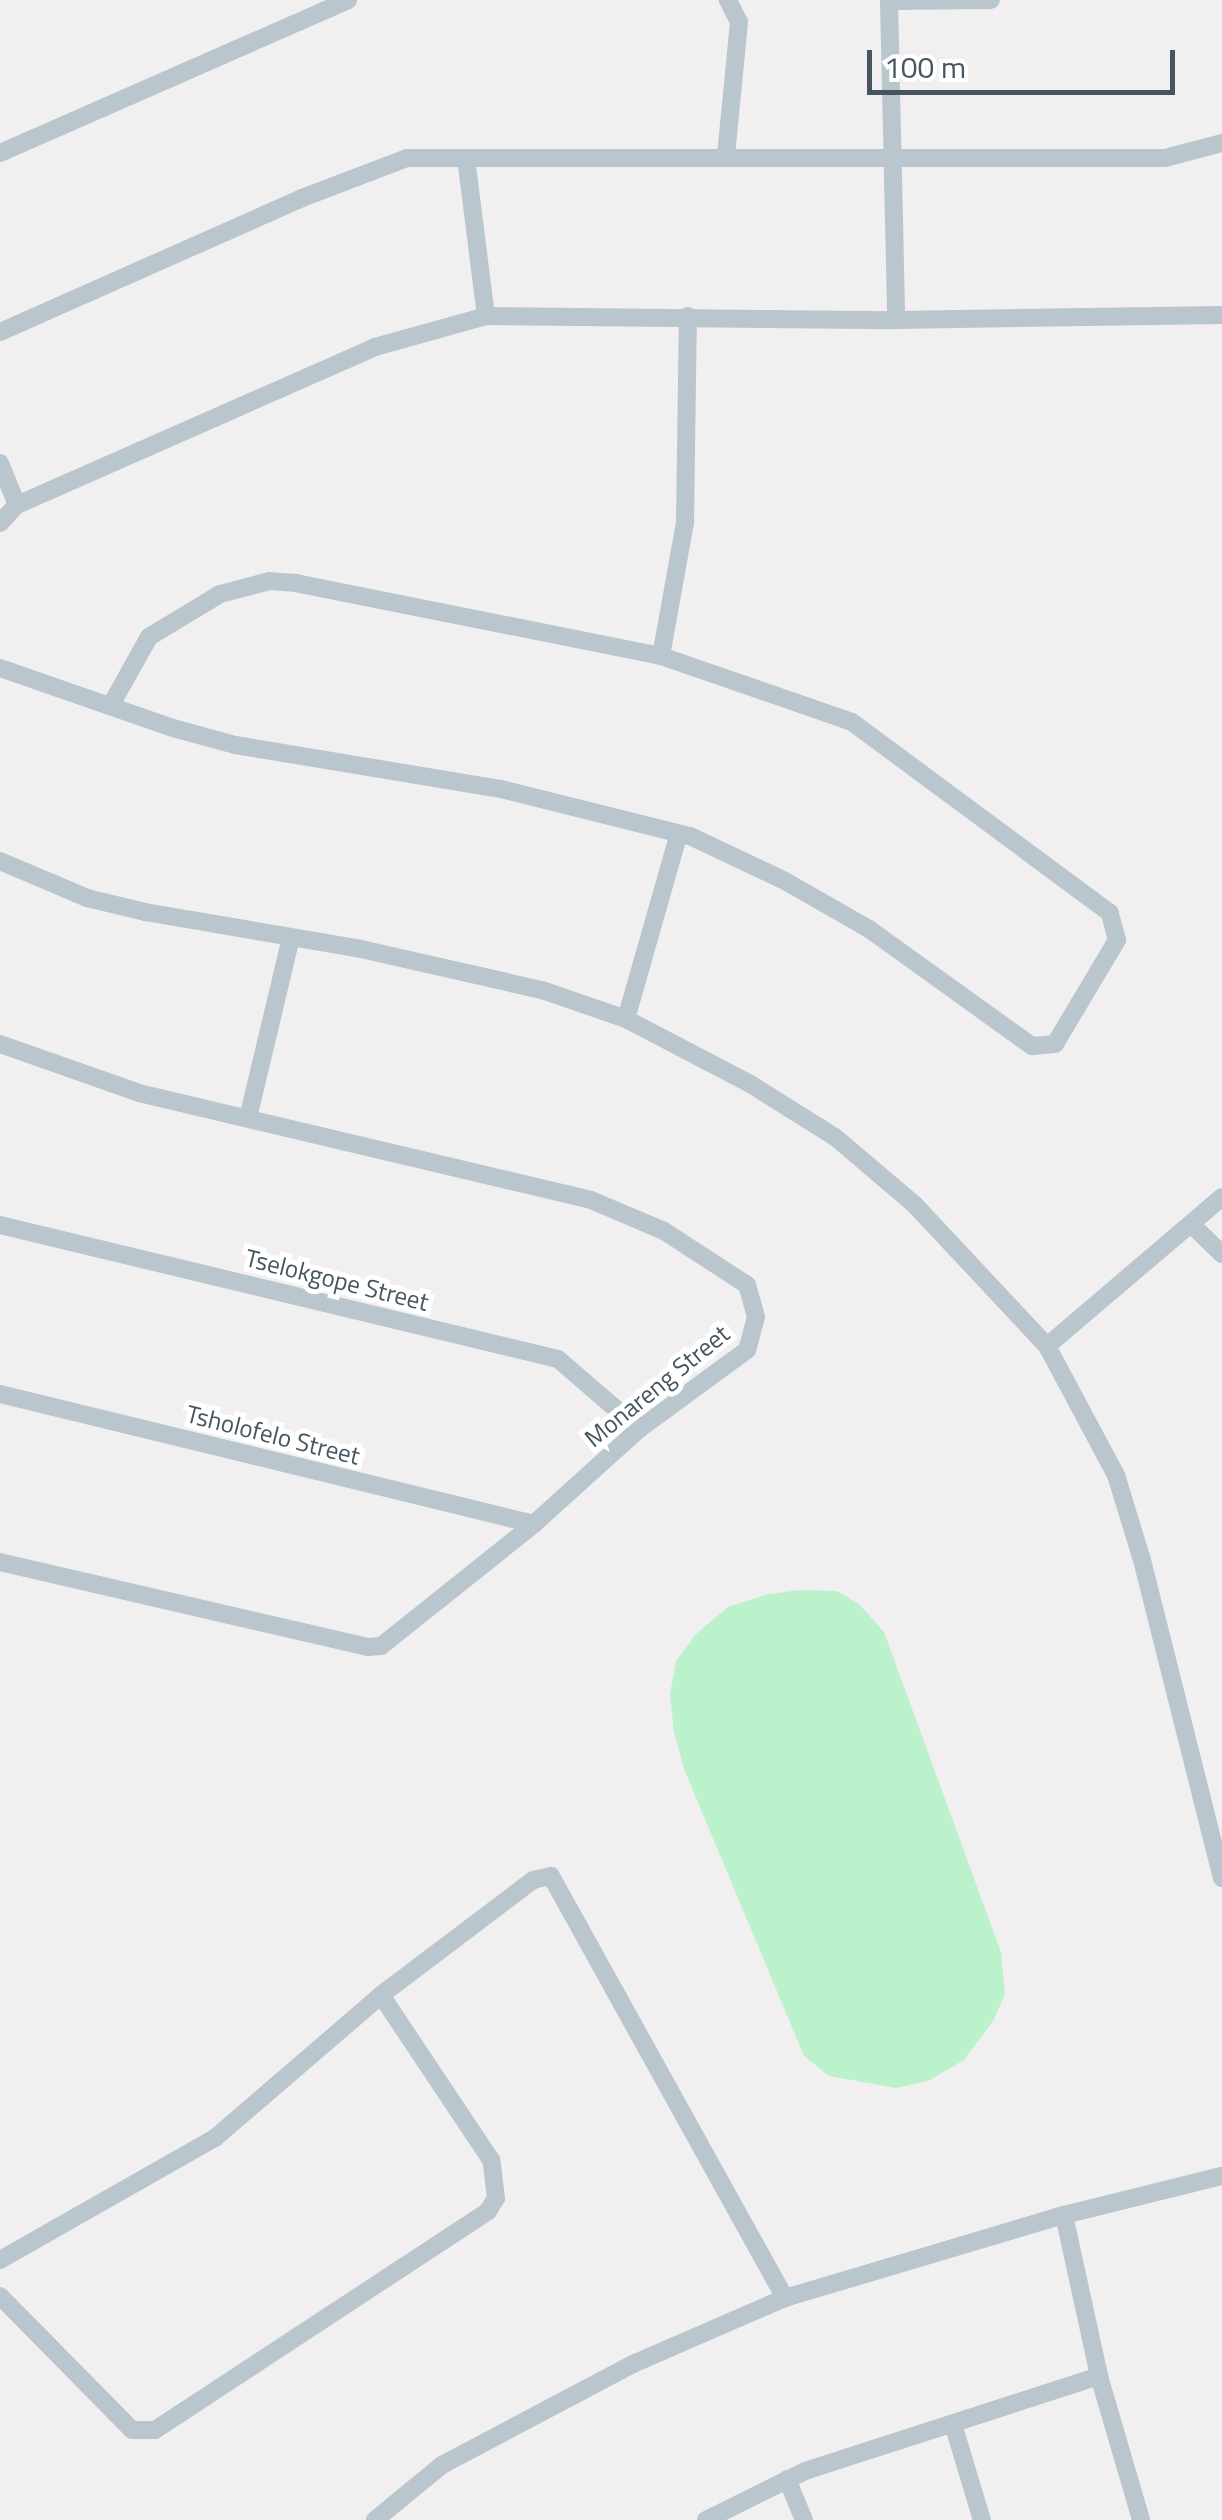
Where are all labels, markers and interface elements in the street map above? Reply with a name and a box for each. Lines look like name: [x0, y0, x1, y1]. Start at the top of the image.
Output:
scale bar: [872, 30, 1180, 92]
text: 100 m: [884, 44, 966, 90]
street label: Tselokgope Street: [242, 1243, 432, 1317]
street label: Monareng Street: [579, 1319, 735, 1453]
street label: Tsholofelo Street: [183, 1399, 363, 1471]

